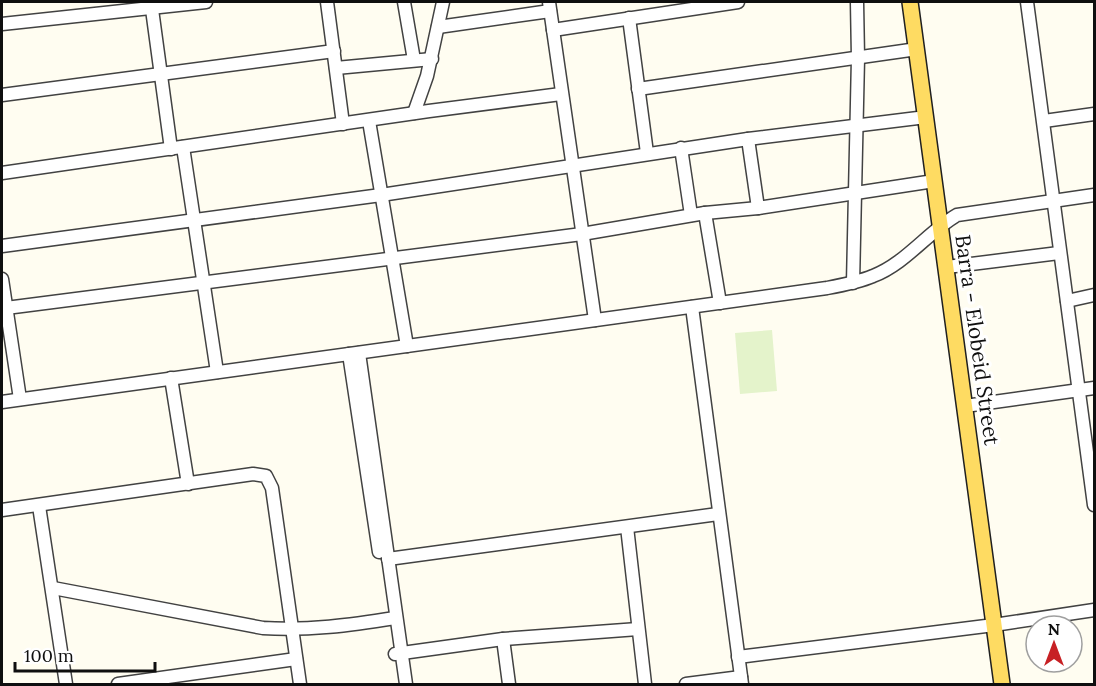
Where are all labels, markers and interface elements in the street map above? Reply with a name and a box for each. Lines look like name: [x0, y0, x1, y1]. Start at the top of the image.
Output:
street label: Barra - Elobeid Street: [949, 233, 1006, 448]
north arrow: [1024, 614, 1084, 674]
text: N: [1048, 619, 1060, 639]
scale bar: [15, 635, 154, 673]
text: 100 m: [24, 644, 74, 667]

